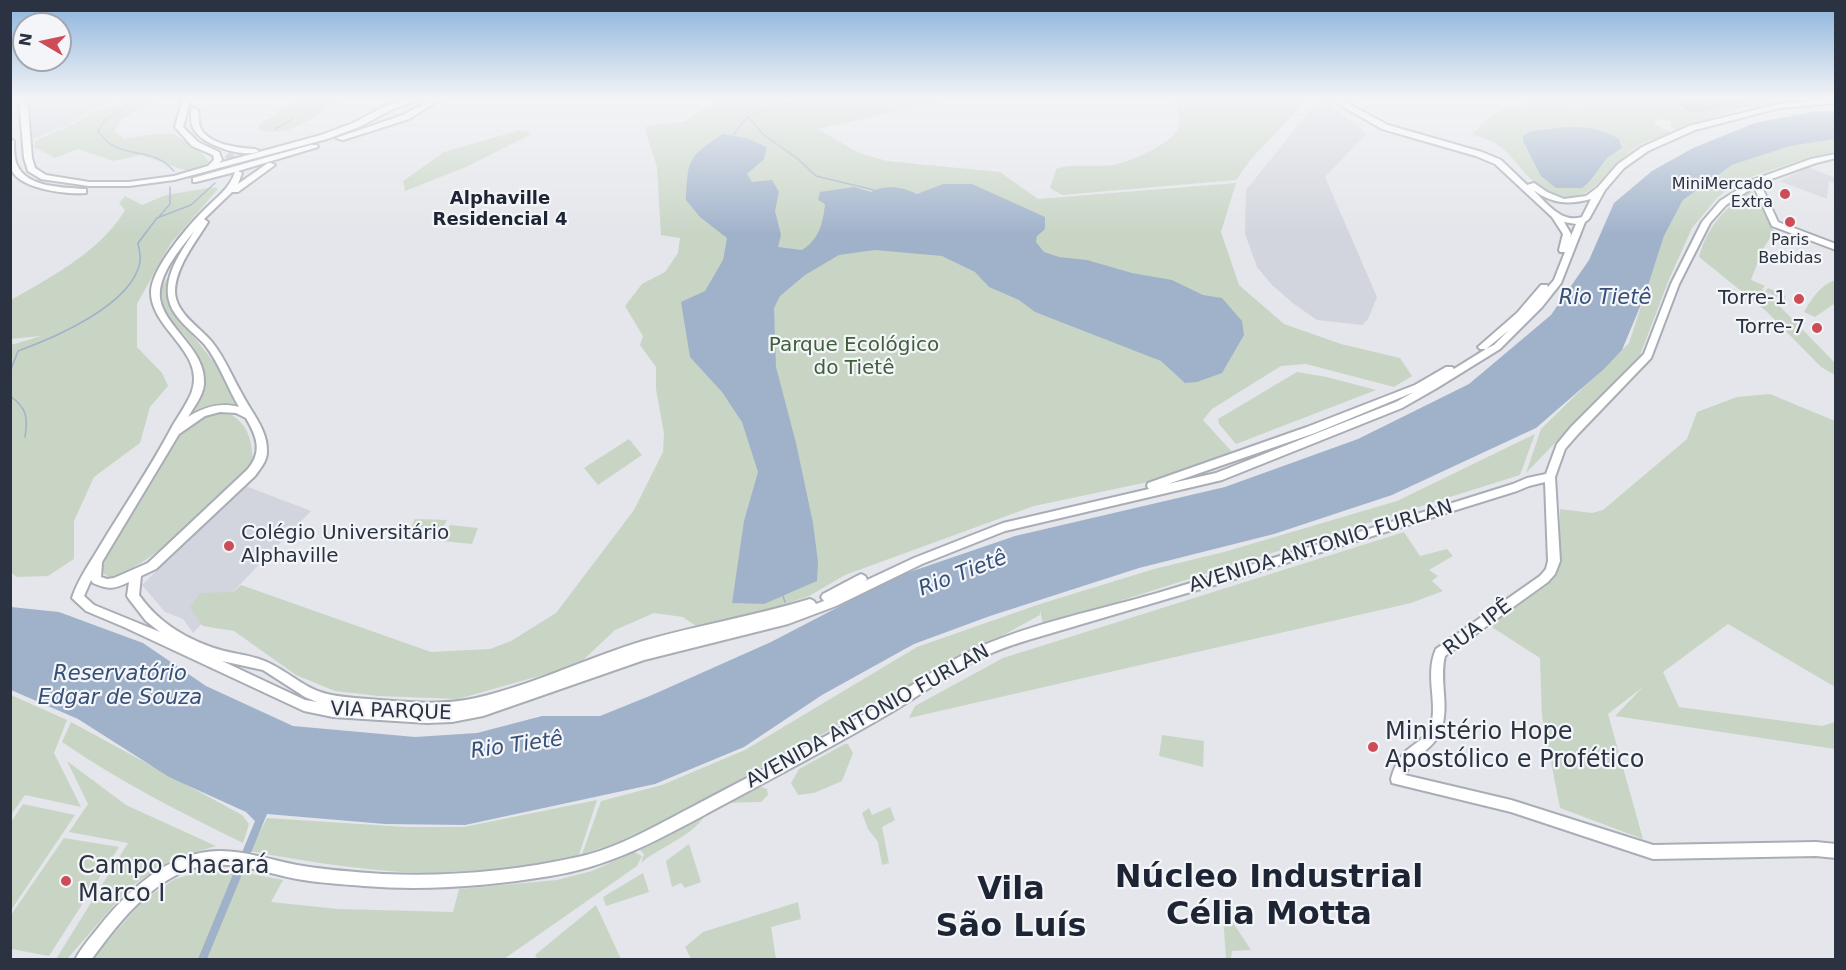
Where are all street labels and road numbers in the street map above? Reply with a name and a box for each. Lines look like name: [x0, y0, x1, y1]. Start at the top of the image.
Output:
street label: AVENIDA ANTONIO FURLAN: [1186, 495, 1456, 599]
street label: RUA IPÊ: [1439, 595, 1517, 661]
street label: AVENIDA ANTONIO FURLAN: [742, 640, 994, 794]
street label: VIA PARQUE: [330, 698, 452, 726]

